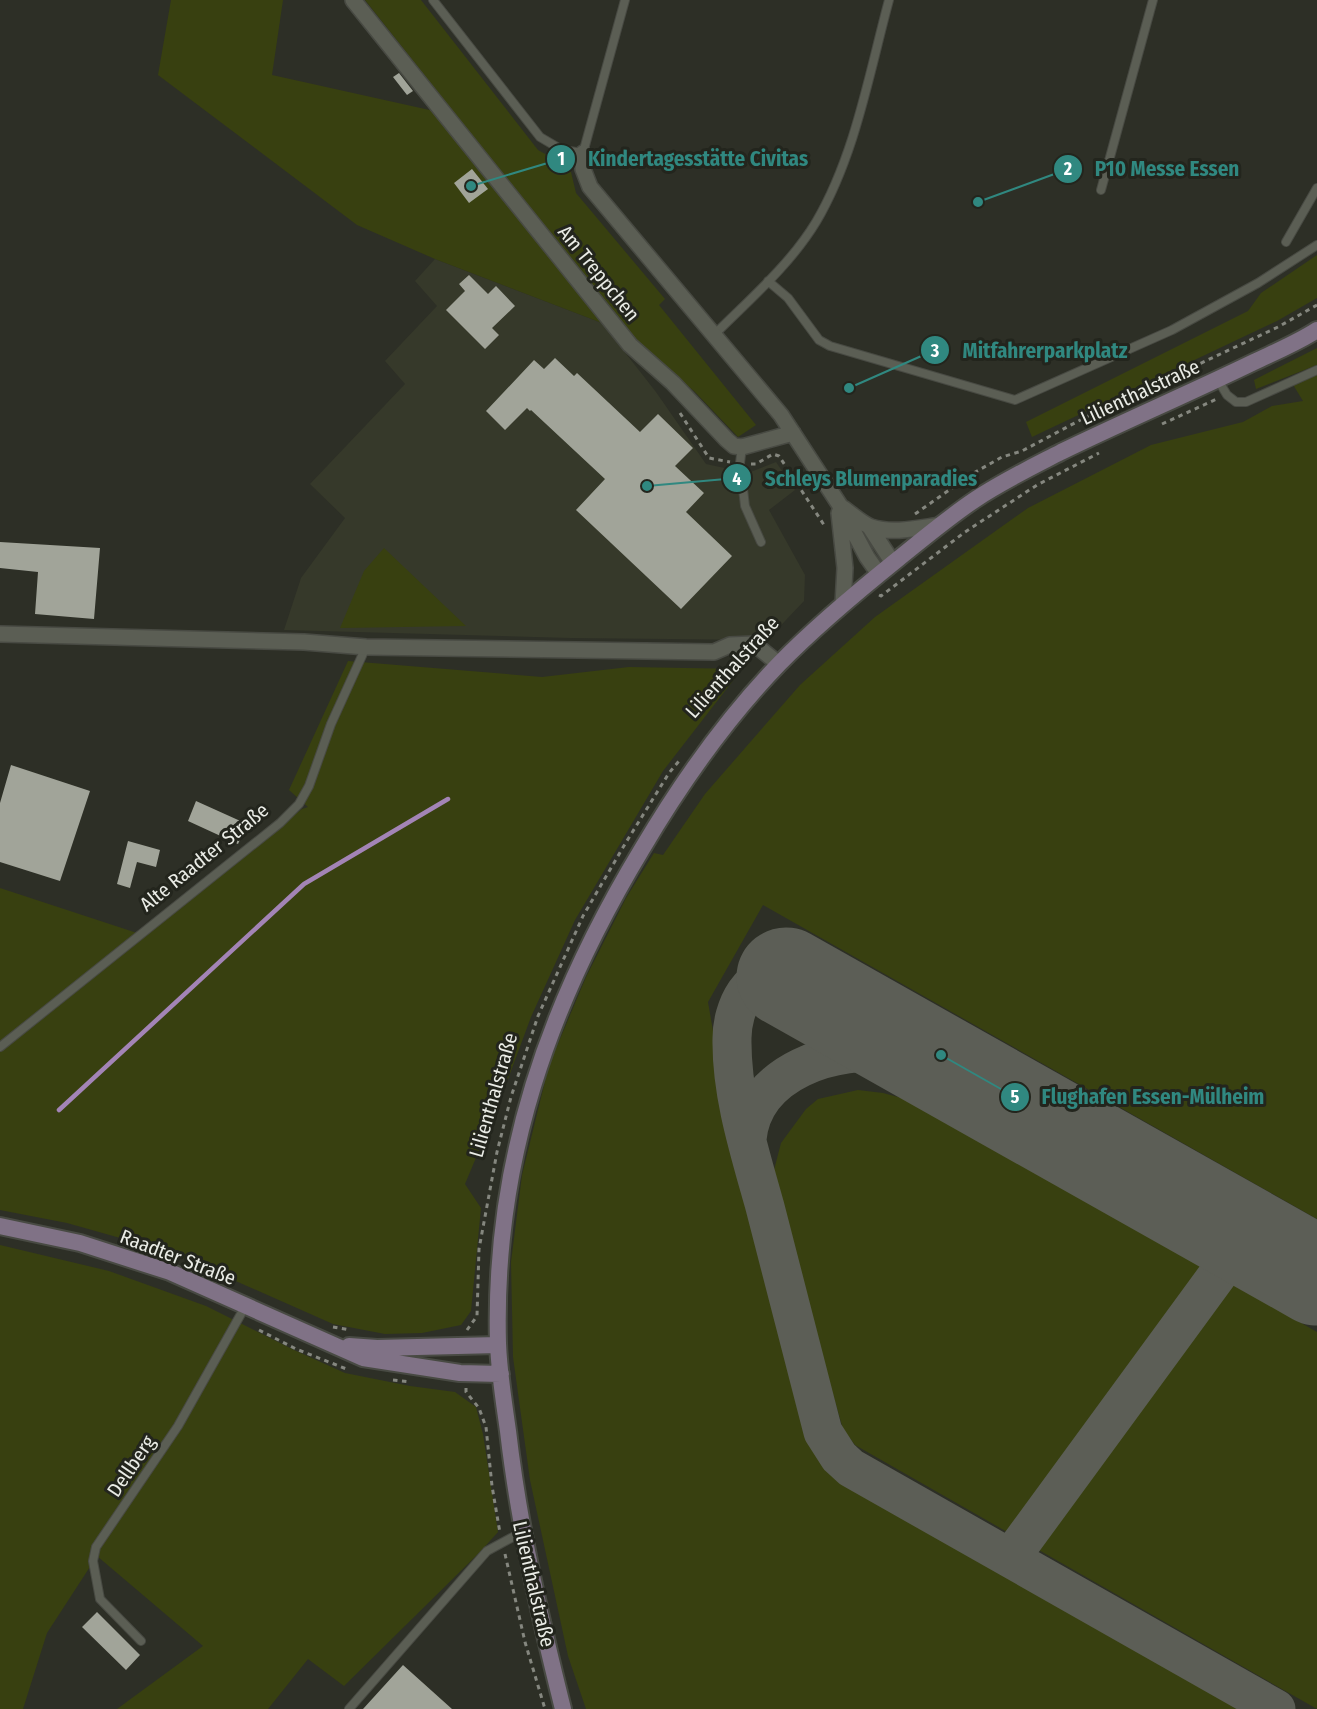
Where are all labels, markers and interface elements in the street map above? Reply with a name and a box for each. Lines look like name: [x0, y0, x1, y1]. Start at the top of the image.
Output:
callout: Kindertagesstätte Civitas: [546, 140, 820, 179]
text: Kindertagesstätte Civitas: [588, 146, 808, 172]
text: 1: [557, 148, 565, 170]
callout: P10 Messe Essen: [1053, 149, 1252, 188]
text: P10 Messe Essen: [1095, 156, 1239, 182]
text: 2: [1063, 158, 1072, 180]
street label: Am Treppchen: [553, 220, 645, 326]
callout: Mitfahrerparkplatz: [920, 331, 1139, 370]
text: Mitfahrerparkplatz: [963, 338, 1128, 364]
text: 3: [930, 340, 940, 362]
street label: Lilienthalstraße: [1077, 354, 1203, 430]
callout: Schleys Blumenparadies: [722, 459, 989, 498]
text: Schleys Blumenparadies: [765, 466, 977, 492]
text: 4: [732, 468, 742, 490]
street label: Lilienthalstraße: [680, 611, 784, 723]
street label: Alte Raadter Straße: [135, 798, 273, 916]
street label: Lilienthalstraße: [464, 1030, 522, 1160]
callout: Flughafen Essen-Mülheim: [1000, 1077, 1276, 1116]
text: Flughafen Essen-Mülheim: [1042, 1084, 1264, 1110]
text: 5: [1011, 1086, 1020, 1108]
street label: Raadter Straße: [117, 1224, 239, 1290]
street label: Dellberg: [102, 1430, 160, 1501]
street label: Lilienthalstraße: [508, 1519, 560, 1649]

